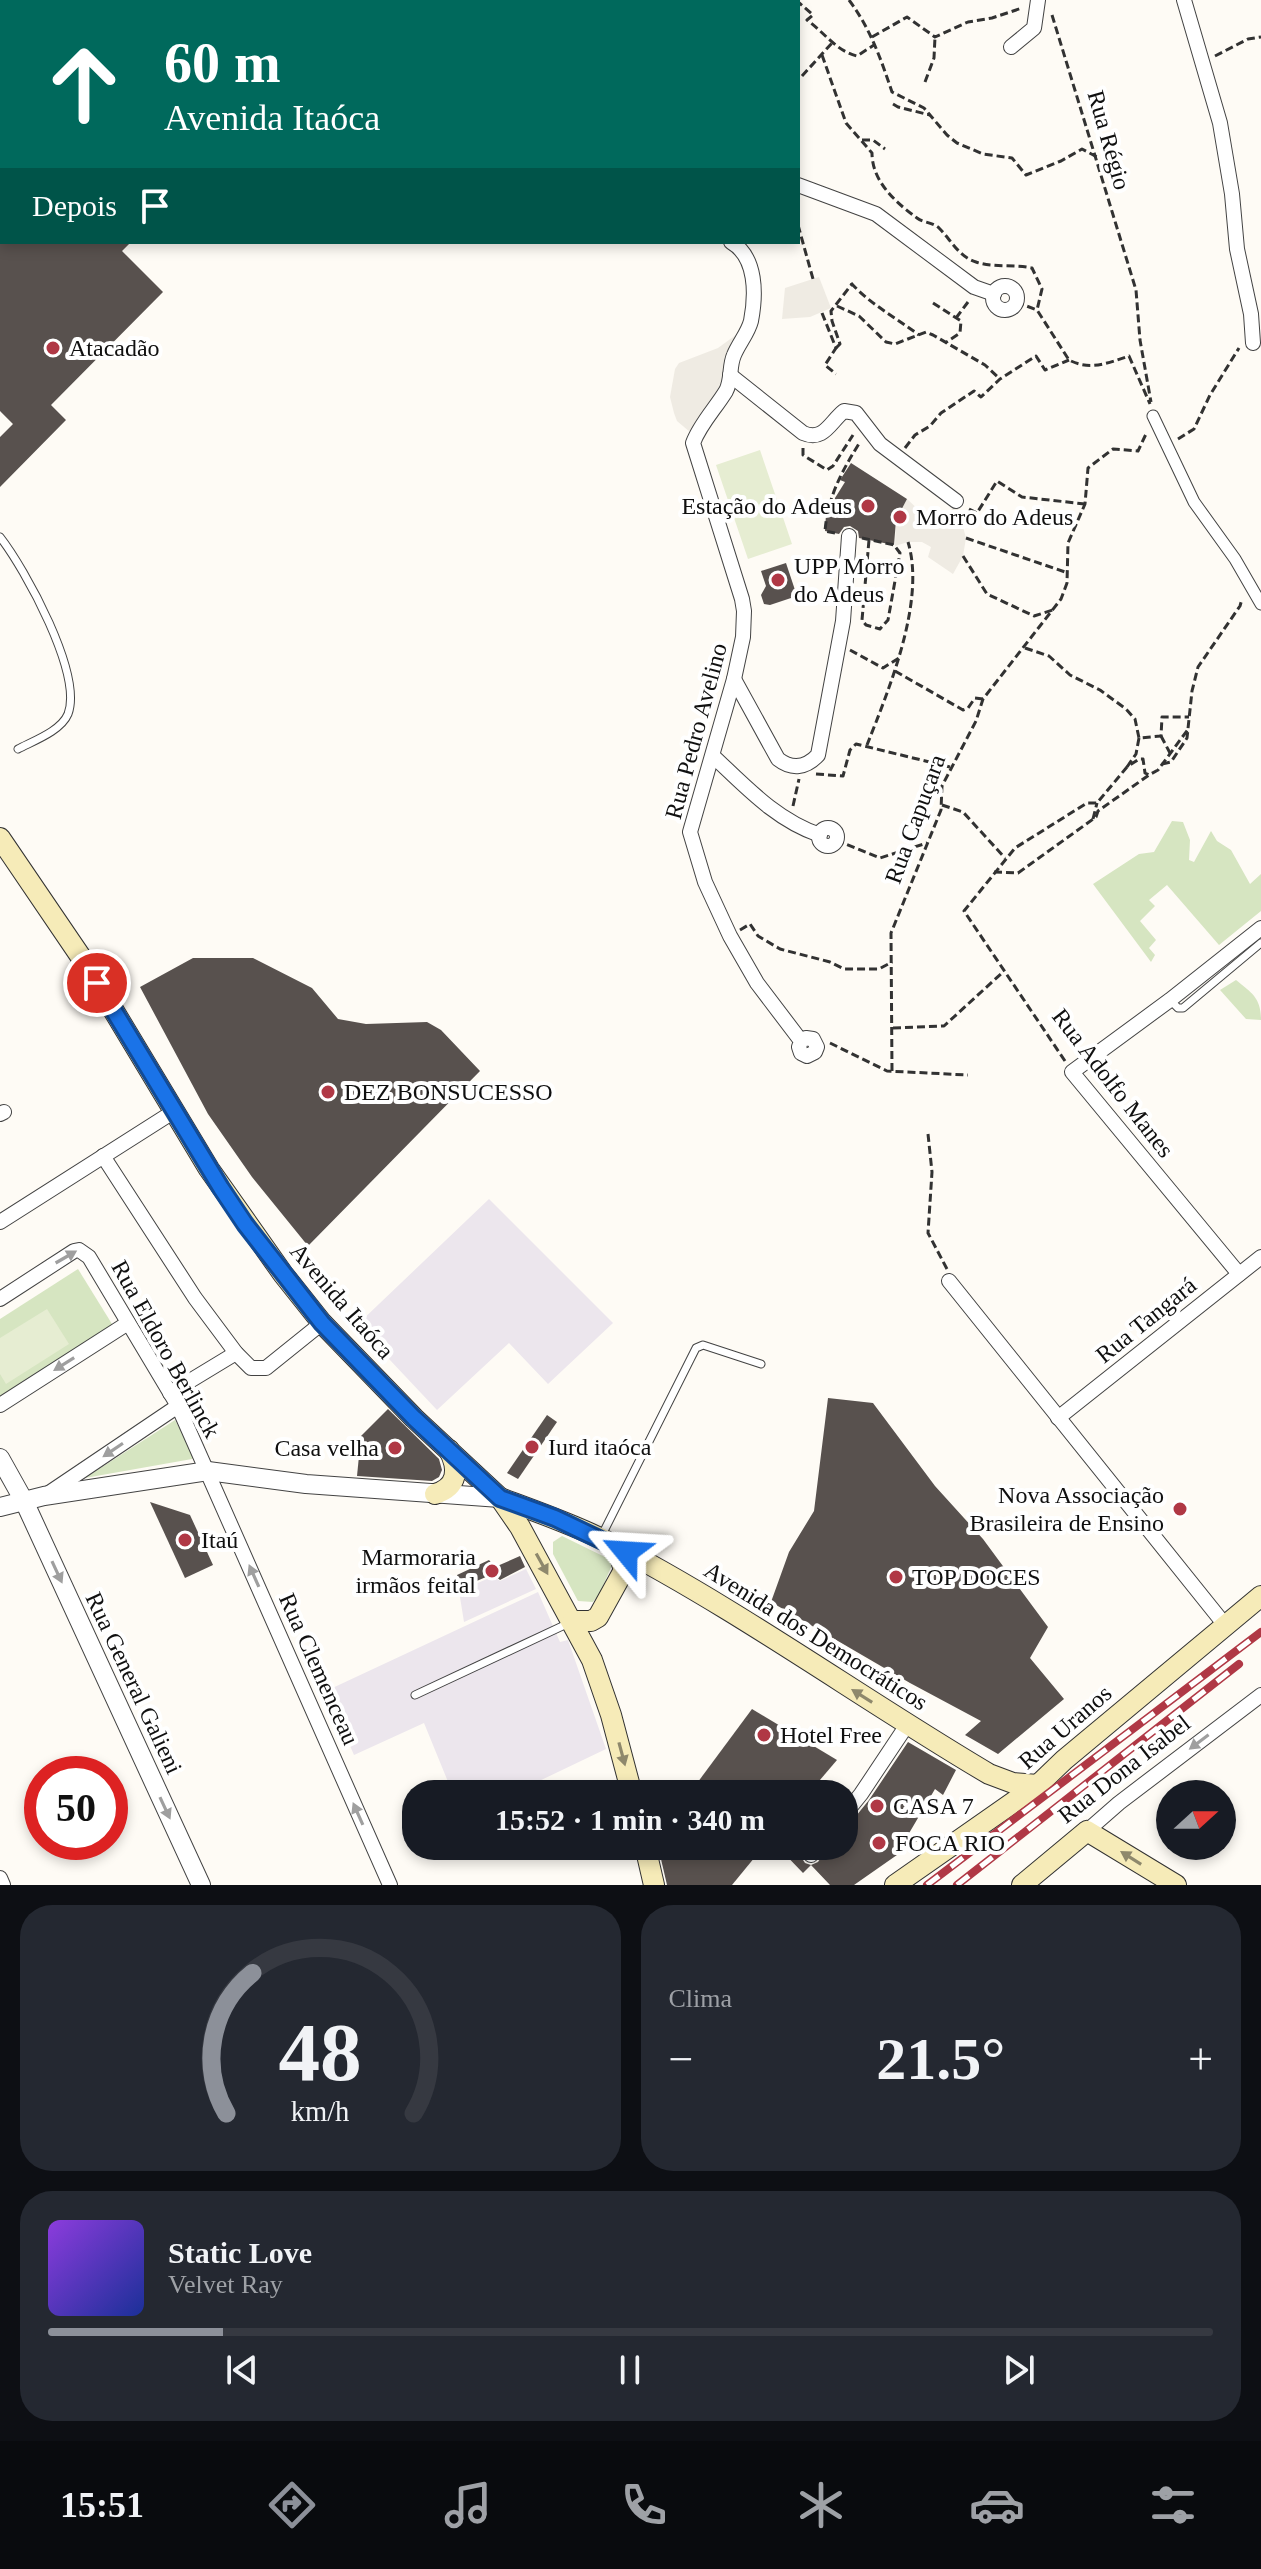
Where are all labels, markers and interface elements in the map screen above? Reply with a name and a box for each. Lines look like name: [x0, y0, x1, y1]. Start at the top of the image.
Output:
icon: ahead: [32, 32, 136, 136]
text: 60 m: [164, 32, 281, 94]
street label: Rua Régio: [1082, 87, 1136, 193]
text: Avenida Itaóca: [164, 98, 380, 138]
icon: arrive: [133, 184, 177, 228]
text: Depois: [32, 189, 117, 222]
place label: Atacadão: [69, 335, 160, 361]
marker: Atacadão: [44, 339, 62, 357]
place label: Estação do Adeus: [681, 493, 852, 519]
marker: Estação do Adeus: [859, 497, 877, 515]
place label: Morro do Adeus: [916, 504, 1073, 530]
marker: Morro do Adeus: [891, 508, 909, 526]
place label: UPP Morro do Adeus: [794, 553, 904, 607]
marker: UPP Morro do Adeus: [769, 571, 787, 589]
street label: Rua Pedro Avelino: [660, 640, 732, 822]
street label: Rua Capuçara: [880, 751, 950, 887]
pin: [63, 949, 131, 1017]
icon: arrive: [75, 961, 119, 1005]
street label: Rua Adolfo Manes: [1047, 1004, 1179, 1162]
place label: DEZ BONSUCESSO: [344, 1079, 553, 1105]
marker: DEZ BONSUCESSO: [319, 1083, 337, 1101]
street label: Avenida Itaóca: [285, 1238, 399, 1364]
one-way arrow: [55, 1250, 77, 1264]
street label: Rua Eldoro Berlinck: [106, 1256, 226, 1442]
street label: Rua Tangará: [1091, 1272, 1202, 1368]
one-way arrow: [53, 1356, 75, 1370]
place label: Iurd itaóca: [548, 1434, 652, 1460]
place label: Casa velha: [274, 1435, 379, 1461]
marker: Iurd itaóca: [523, 1438, 541, 1456]
marker: Casa velha: [386, 1439, 404, 1457]
one-way arrow: [102, 1442, 124, 1456]
place label: Nova Associação Brasileira de Ensino: [969, 1482, 1164, 1536]
marker: Nova Associação Brasileira de Ensino: [1171, 1500, 1189, 1518]
position arrow: [584, 1510, 668, 1594]
place label: Itaú: [201, 1527, 238, 1553]
marker: Itaú: [176, 1531, 194, 1549]
place label: Marmoraria irmãos feital: [355, 1544, 476, 1598]
one-way arrow: [535, 1553, 548, 1576]
street label: Avenida dos Democráticos: [700, 1557, 932, 1715]
one-way arrow: [50, 1560, 64, 1584]
marker: Marmoraria irmãos feital: [483, 1562, 501, 1580]
one-way arrow: [247, 1564, 260, 1587]
place label: TOP DOCES: [912, 1564, 1041, 1590]
marker: TOP DOCES: [887, 1568, 905, 1586]
street label: Rua General Galieni: [81, 1588, 188, 1778]
street label: Rua Clemenceau: [274, 1589, 364, 1749]
street label: Rua Uranos: [1013, 1680, 1117, 1774]
one-way arrow: [852, 1689, 873, 1704]
street label: Rua Dona Isabel: [1053, 1709, 1195, 1828]
place label: Hotel Free: [780, 1722, 882, 1748]
marker: Hotel Free: [755, 1726, 773, 1744]
one-way arrow: [1189, 1734, 1209, 1750]
one-way arrow: [616, 1743, 629, 1767]
speed limit sign: 50: [24, 1756, 128, 1860]
north arrow: [1156, 1780, 1236, 1860]
map controls: [1156, 1780, 1236, 1860]
place label: CASA 7: [893, 1793, 974, 1819]
one-way arrow: [159, 1796, 172, 1820]
marker: CASA 7: [868, 1797, 886, 1815]
one-way arrow: [352, 1802, 365, 1825]
text: 15:52 · 1 min · 340 m: [495, 1803, 765, 1836]
place label: FOCA RIO: [895, 1830, 1005, 1856]
marker: FOCA RIO: [870, 1834, 888, 1852]
one-way arrow: [1120, 1852, 1142, 1866]
text: Clima: [669, 1984, 732, 2013]
text: 48: [279, 2006, 362, 2098]
text: 21.5°: [876, 2026, 1005, 2092]
text: −: [669, 2035, 693, 2084]
text: +: [1188, 2035, 1213, 2084]
text: km/h: [291, 2096, 350, 2127]
text: Static Love: [168, 2236, 312, 2269]
text: Velvet Ray: [168, 2270, 283, 2299]
icon: previous: [220, 2348, 264, 2392]
icon: pause: [608, 2348, 652, 2392]
icon: next: [997, 2348, 1041, 2392]
icon: directions: [264, 2477, 320, 2533]
icon: music: [440, 2477, 496, 2533]
icon: phone: [616, 2477, 672, 2533]
icon: climate: [793, 2477, 849, 2533]
icon: car: [969, 2477, 1025, 2533]
icon: filters: [1145, 2477, 1201, 2533]
text: 15:51: [60, 2485, 144, 2525]

